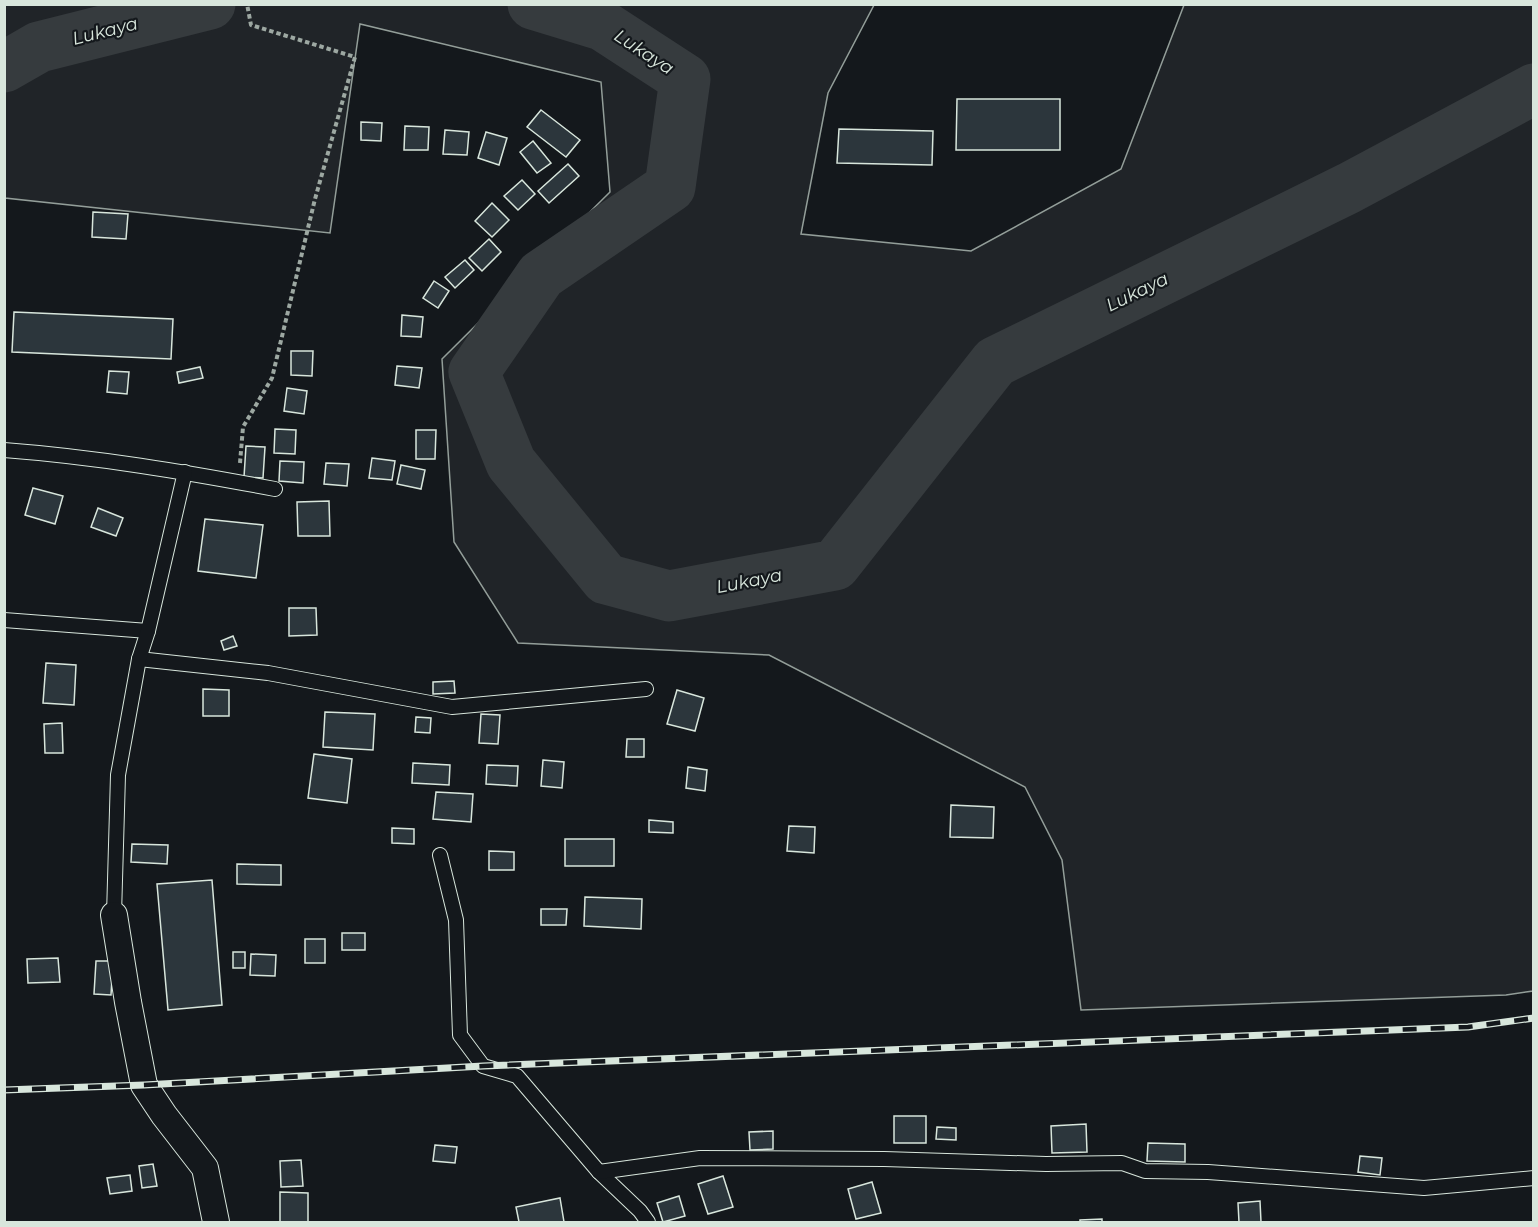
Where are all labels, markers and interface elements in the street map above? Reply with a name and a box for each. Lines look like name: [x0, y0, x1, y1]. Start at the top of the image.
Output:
water label: Lukaya: [70, 12, 140, 50]
water label: Lukaya: [610, 25, 678, 79]
water label: Lukaya: [1102, 267, 1172, 317]
water label: Lukaya: [714, 564, 784, 598]

